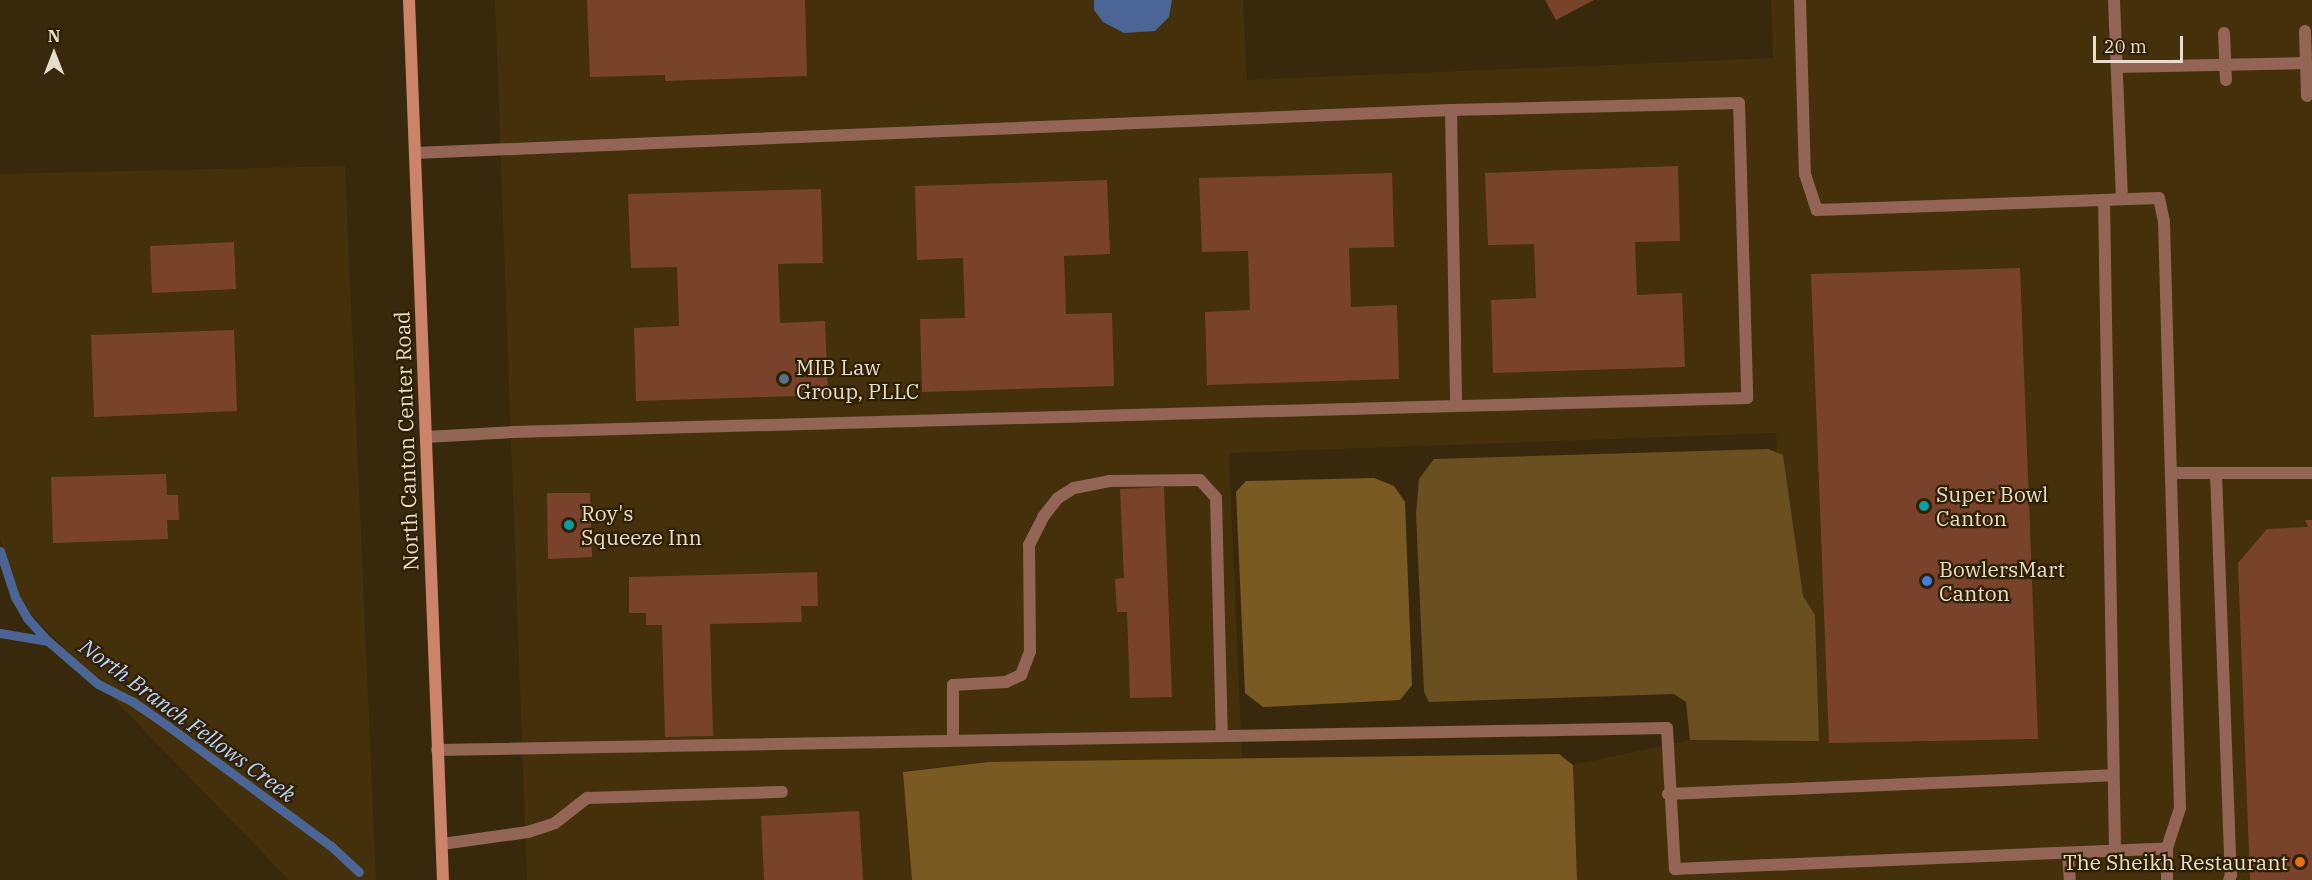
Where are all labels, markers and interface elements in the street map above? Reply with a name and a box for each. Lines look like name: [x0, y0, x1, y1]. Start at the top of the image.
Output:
north arrow: [24, 24, 84, 84]
scale bar: [2096, 24, 2186, 62]
text: N: [48, 26, 60, 46]
text: 20 m: [2104, 35, 2147, 58]
street label: North Canton Center Road: [389, 311, 423, 571]
place label: MIB Law Group, PLLC: [796, 354, 919, 404]
marker: MIB Law Group, PLLC: [777, 372, 791, 386]
place label: Super Bowl Canton: [1936, 481, 2048, 531]
marker: Super Bowl Canton: [1917, 499, 1931, 513]
place label: Roy's Squeeze Inn: [581, 500, 702, 550]
marker: Roy's Squeeze Inn: [562, 518, 576, 532]
place label: BowlersMart Canton: [1939, 556, 2065, 606]
marker: BowlersMart Canton: [1920, 574, 1934, 588]
water label: North Branch Fellows Creek: [75, 633, 301, 807]
place label: The Sheikh Restaurant: [2063, 849, 2288, 875]
marker: The Sheikh Restaurant: [2293, 855, 2307, 869]

